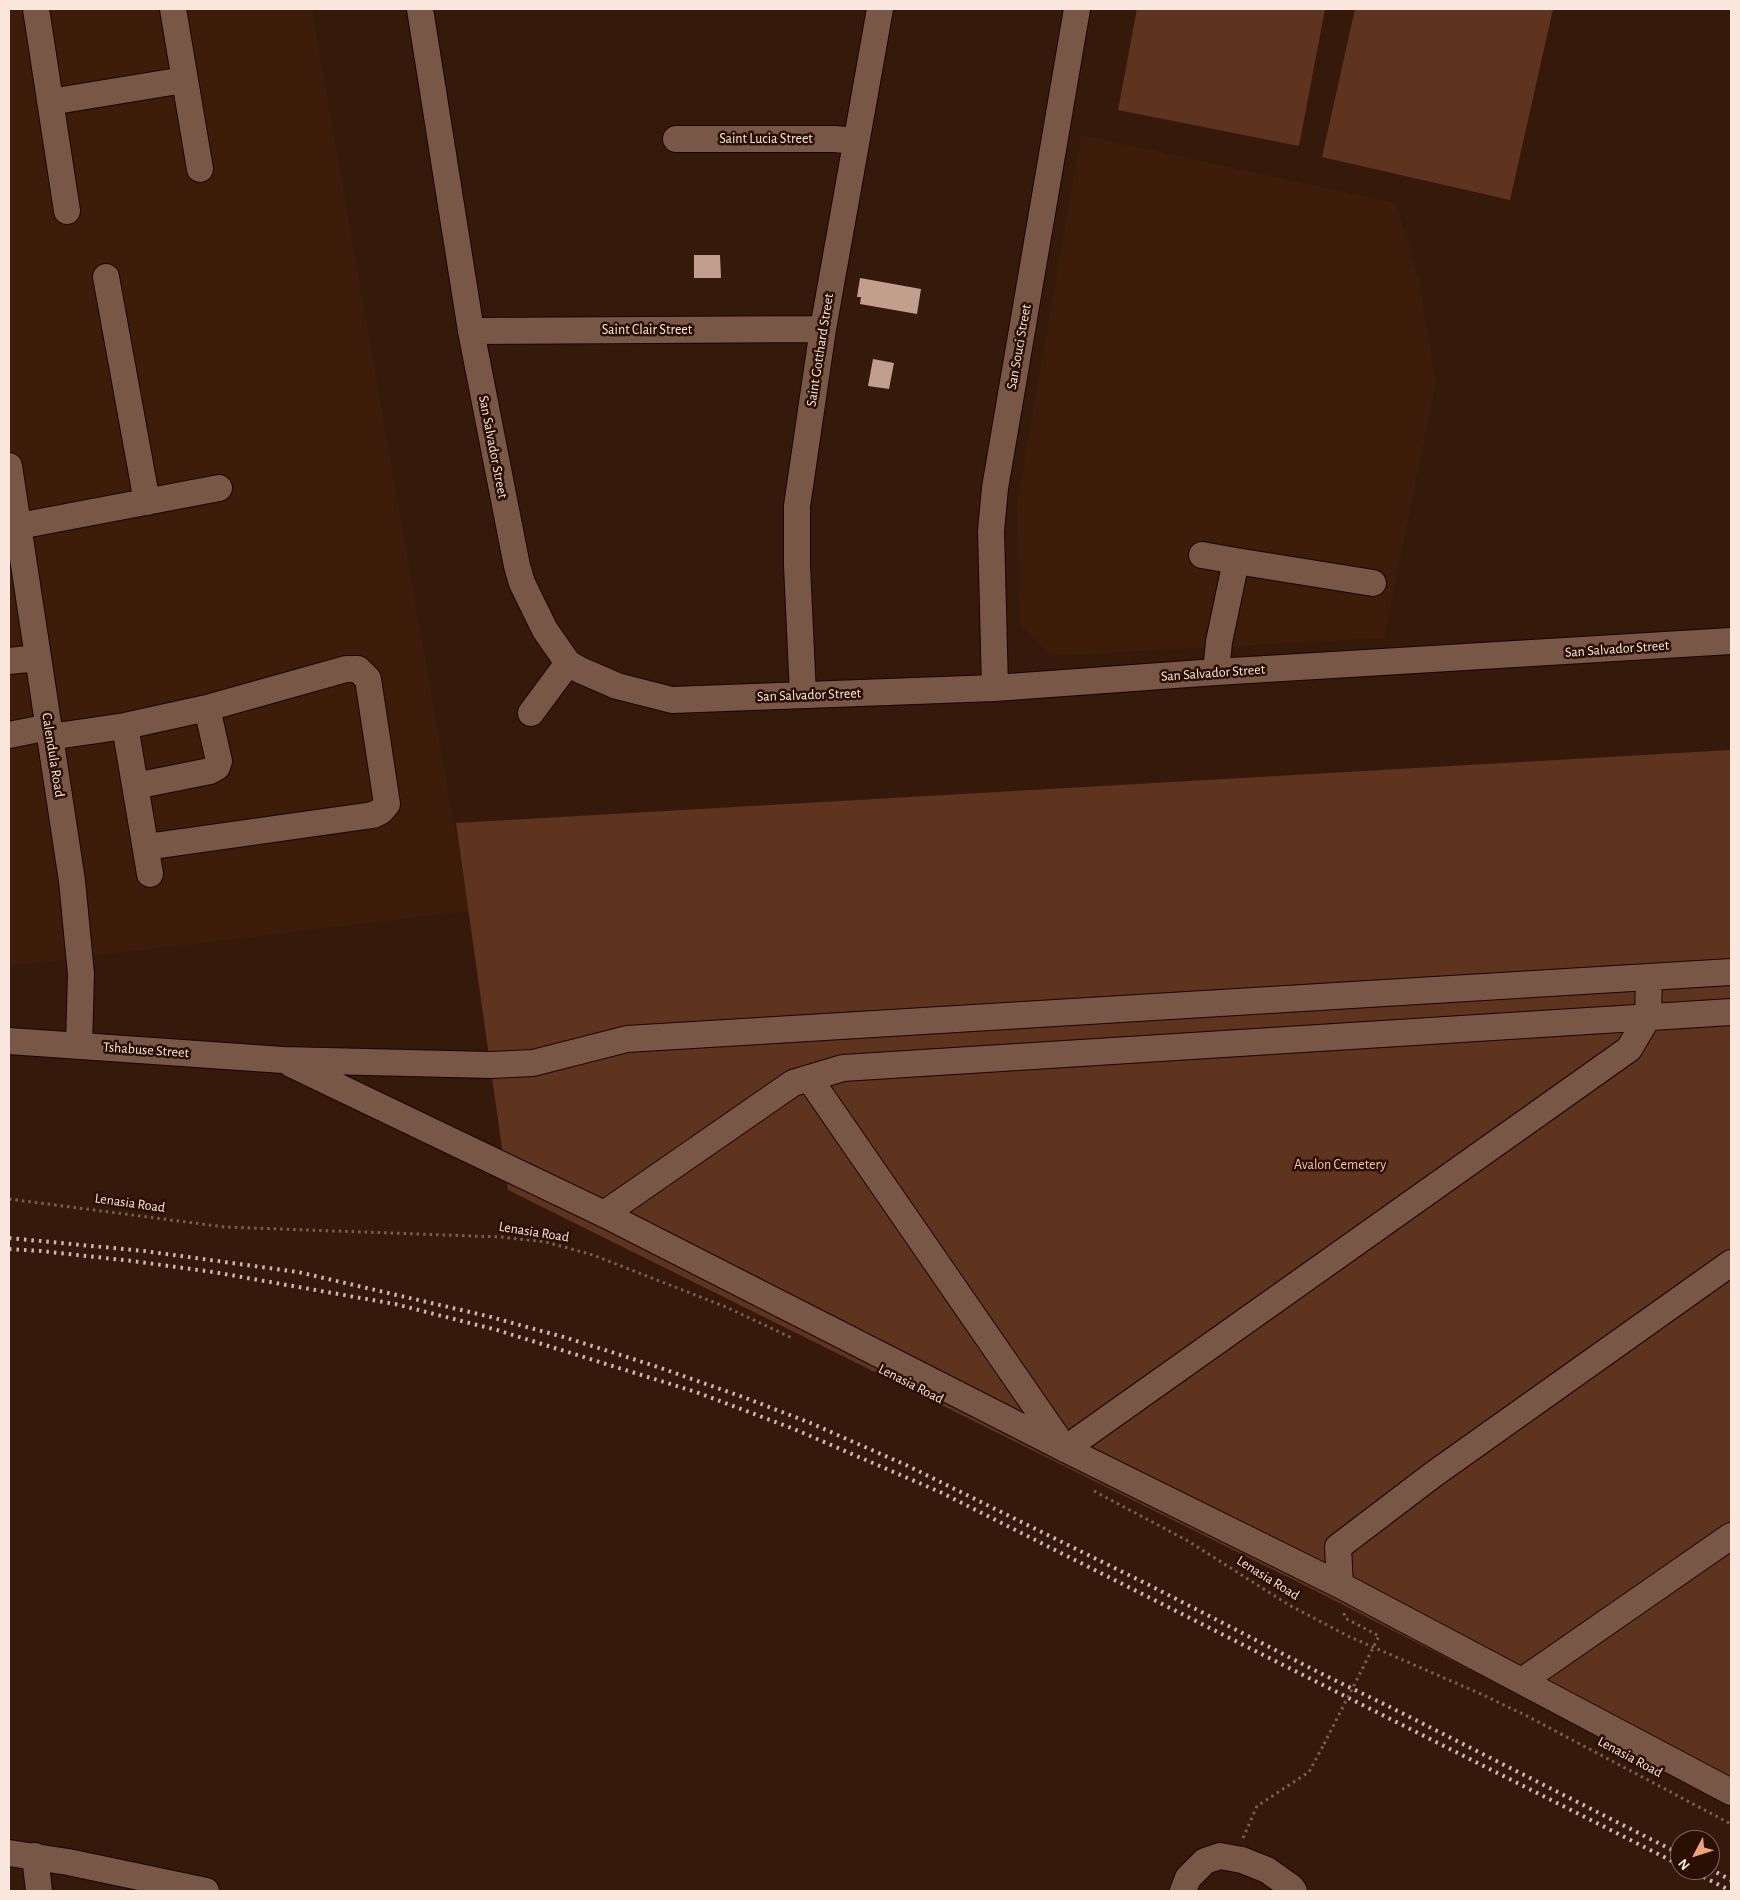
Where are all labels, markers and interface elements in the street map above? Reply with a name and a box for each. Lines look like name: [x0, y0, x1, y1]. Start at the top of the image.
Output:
street label: Saint Lucia Street: [719, 131, 813, 147]
street label: Saint Gotthard Street: [803, 292, 837, 408]
street label: San Souci Street: [1003, 303, 1035, 391]
street label: Saint Clair Street: [602, 322, 692, 338]
street label: San Salvador Street: [475, 394, 511, 500]
street label: San Salvador Street: [1564, 637, 1670, 661]
street label: San Salvador Street: [1160, 661, 1266, 685]
street label: San Salvador Street: [757, 685, 861, 705]
street label: Calendula Road: [38, 712, 68, 798]
street label: Tshabuse Street: [102, 1039, 190, 1061]
park label: Avalon Cemetery: [1294, 1157, 1386, 1173]
street label: Lenasia Road: [94, 1190, 166, 1216]
street label: Lenasia Road: [498, 1218, 570, 1246]
street label: Lenasia Road: [876, 1360, 946, 1408]
street label: Lenasia Road: [1233, 1552, 1303, 1604]
street label: Lenasia Road: [1595, 1733, 1665, 1781]
north arrow: [1670, 1830, 1720, 1880]
text: N: [1676, 1856, 1693, 1872]

